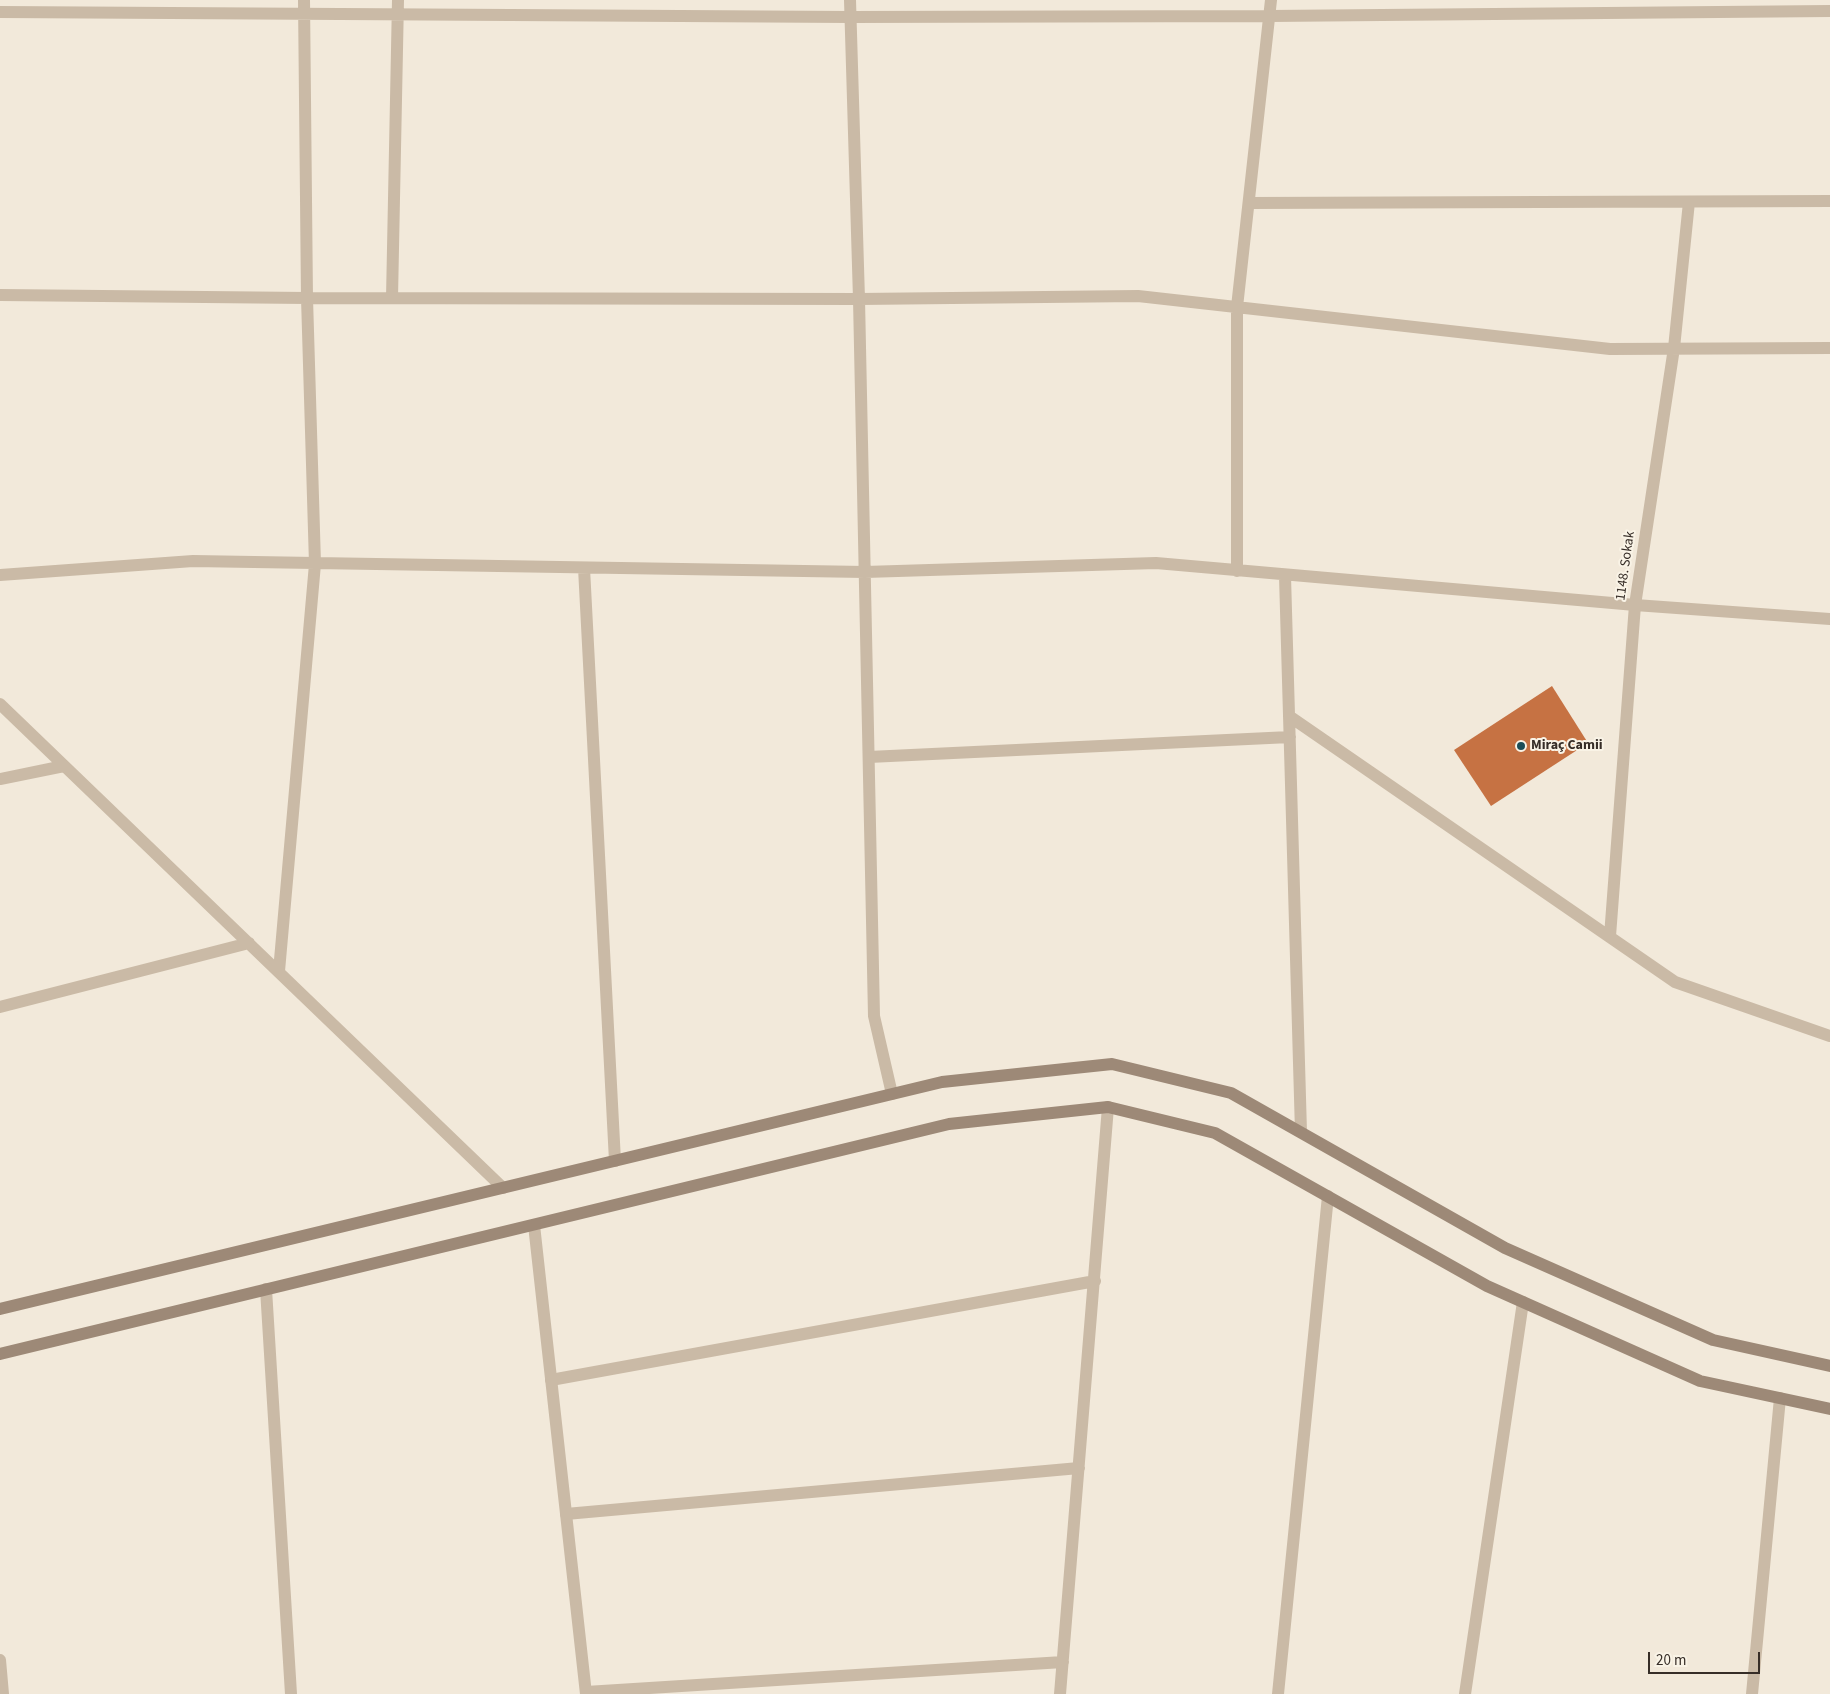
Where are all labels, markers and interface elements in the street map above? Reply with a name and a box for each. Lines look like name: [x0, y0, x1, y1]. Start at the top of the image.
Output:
street label: 1148. Sokak: [1613, 530, 1639, 602]
place label: Miraç Camii: [1531, 738, 1603, 754]
marker: Miraç Camii: [1515, 740, 1527, 752]
scale bar: [1650, 1642, 1762, 1674]
text: 20 m: [1656, 1650, 1686, 1671]

